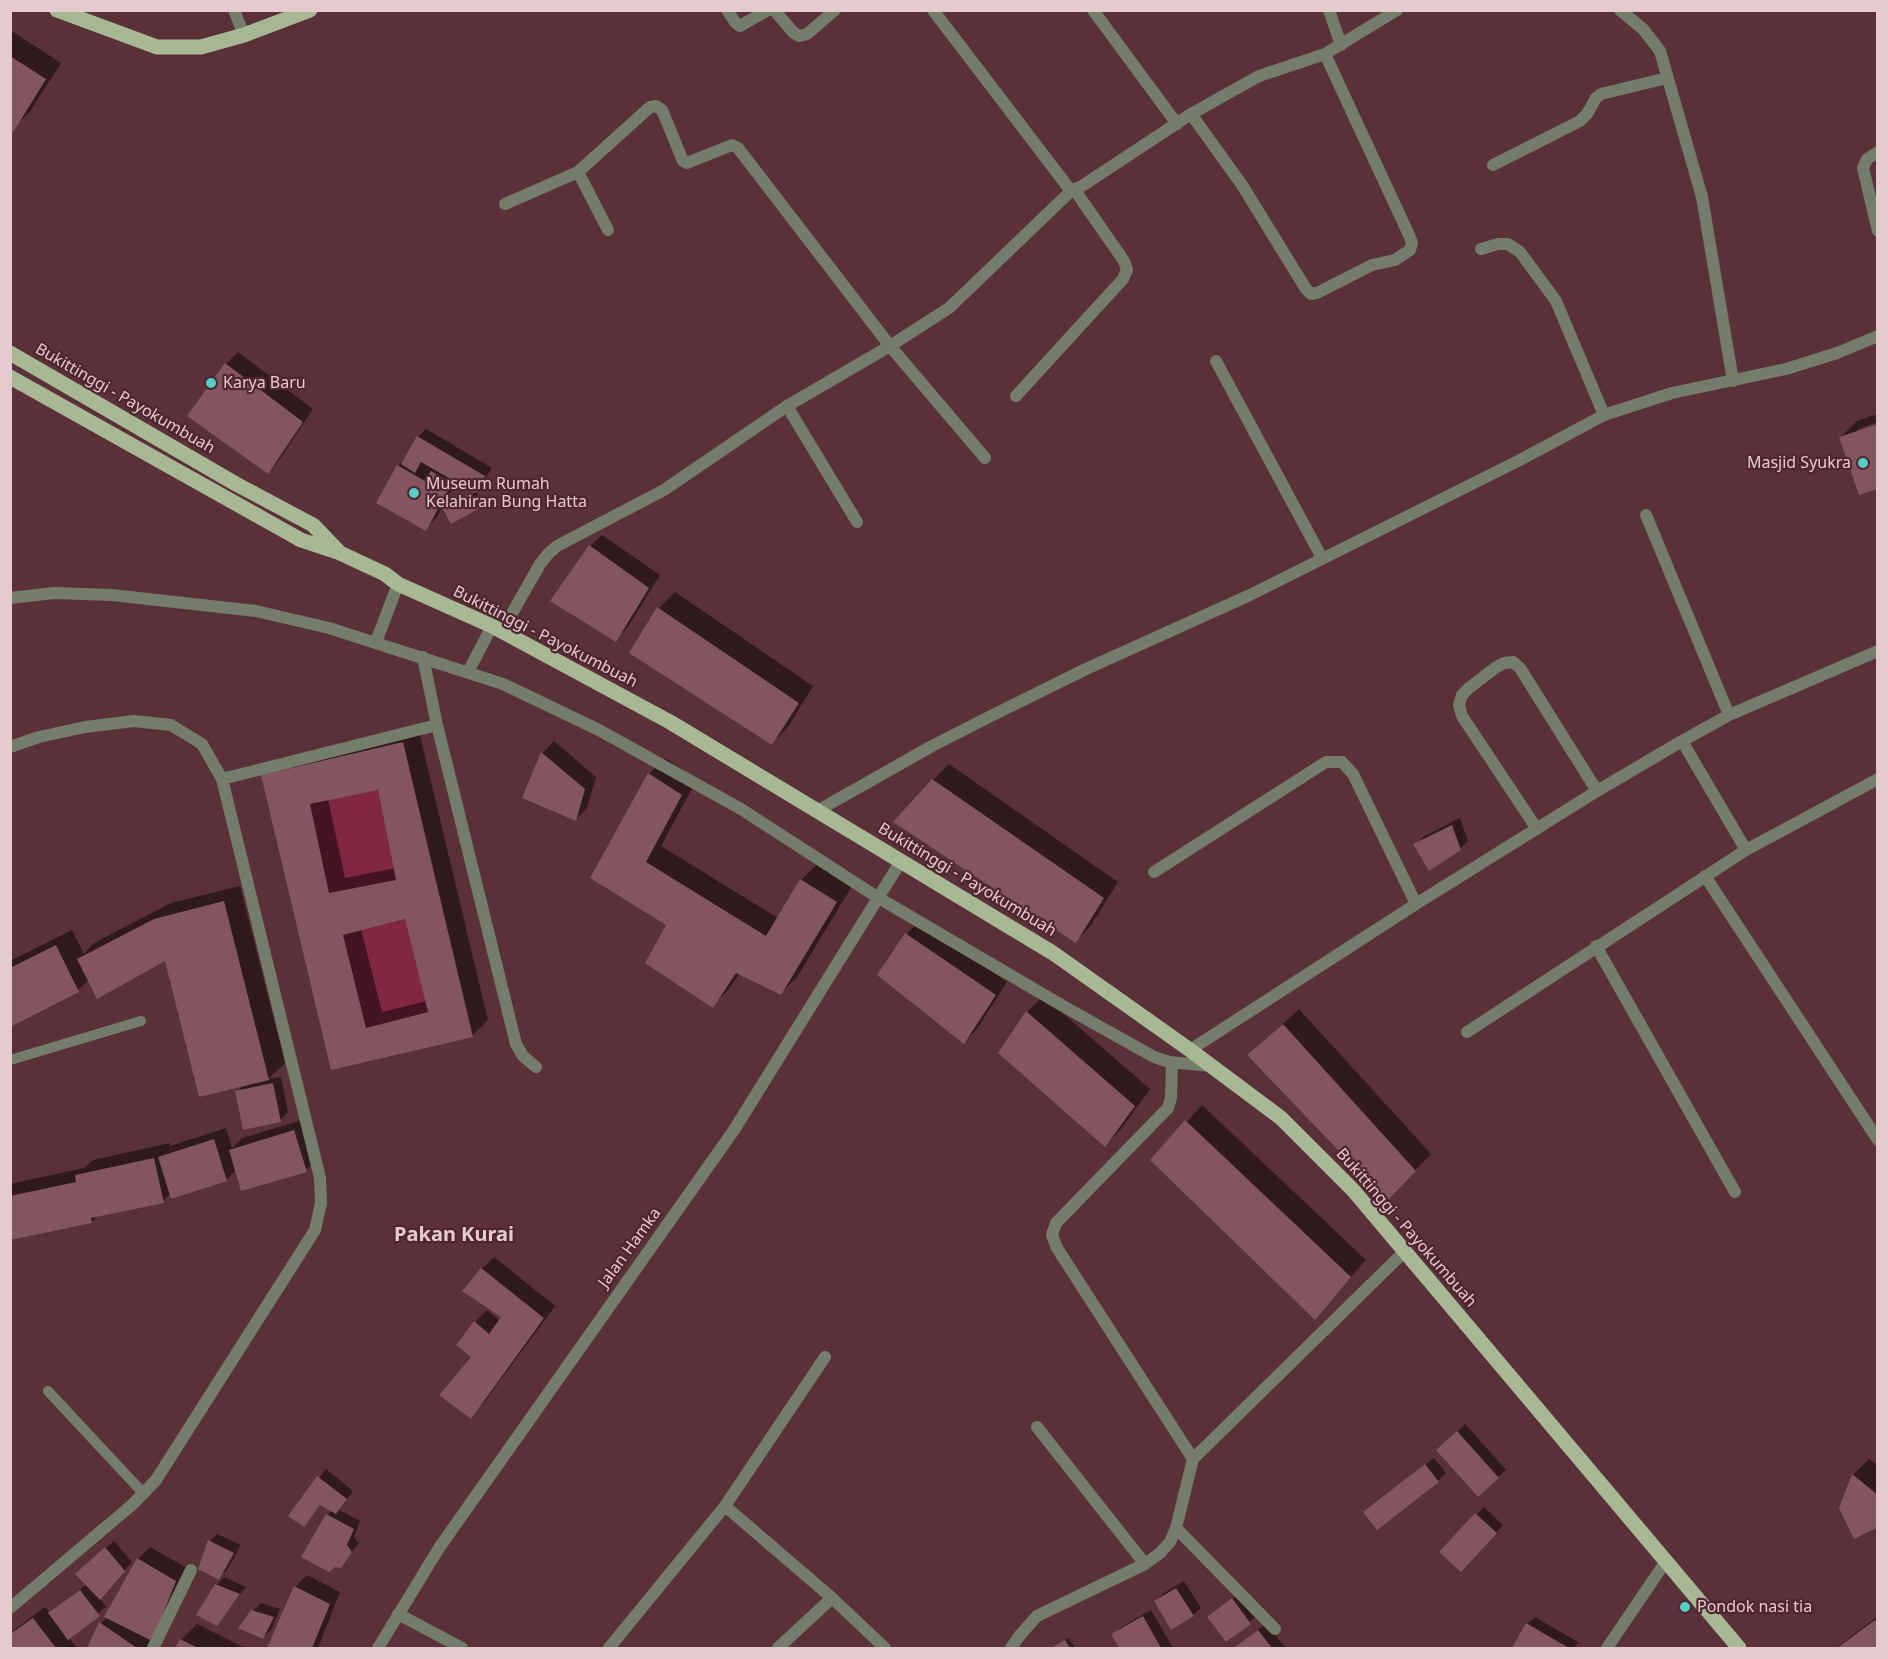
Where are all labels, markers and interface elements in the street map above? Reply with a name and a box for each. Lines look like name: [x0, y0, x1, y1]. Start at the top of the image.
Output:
street label: Bukittinggi - Payokumbuah: [32, 340, 218, 458]
place label: Karya Baru: [223, 373, 306, 393]
marker: Karya Baru: [204, 376, 218, 390]
place label: Masjid Syukra: [1747, 453, 1851, 473]
marker: Masjid Syukra: [1856, 456, 1870, 470]
place label: Museum Rumah Kelahiran Bung Hatta: [426, 474, 587, 512]
marker: Museum Rumah Kelahiran Bung Hatta: [407, 486, 421, 500]
street label: Bukittinggi - Payokumbuah: [450, 582, 640, 692]
street label: Bukittinggi - Payokumbuah: [875, 819, 1059, 941]
street label: Bukittinggi - Payokumbuah: [1332, 1145, 1480, 1311]
street label: Jalan Hamka: [595, 1204, 665, 1292]
district label: Pakan Kurai: [394, 1223, 514, 1247]
place label: Pondok nasi tia: [1697, 1597, 1812, 1617]
marker: Pondok nasi tia: [1678, 1600, 1692, 1614]

